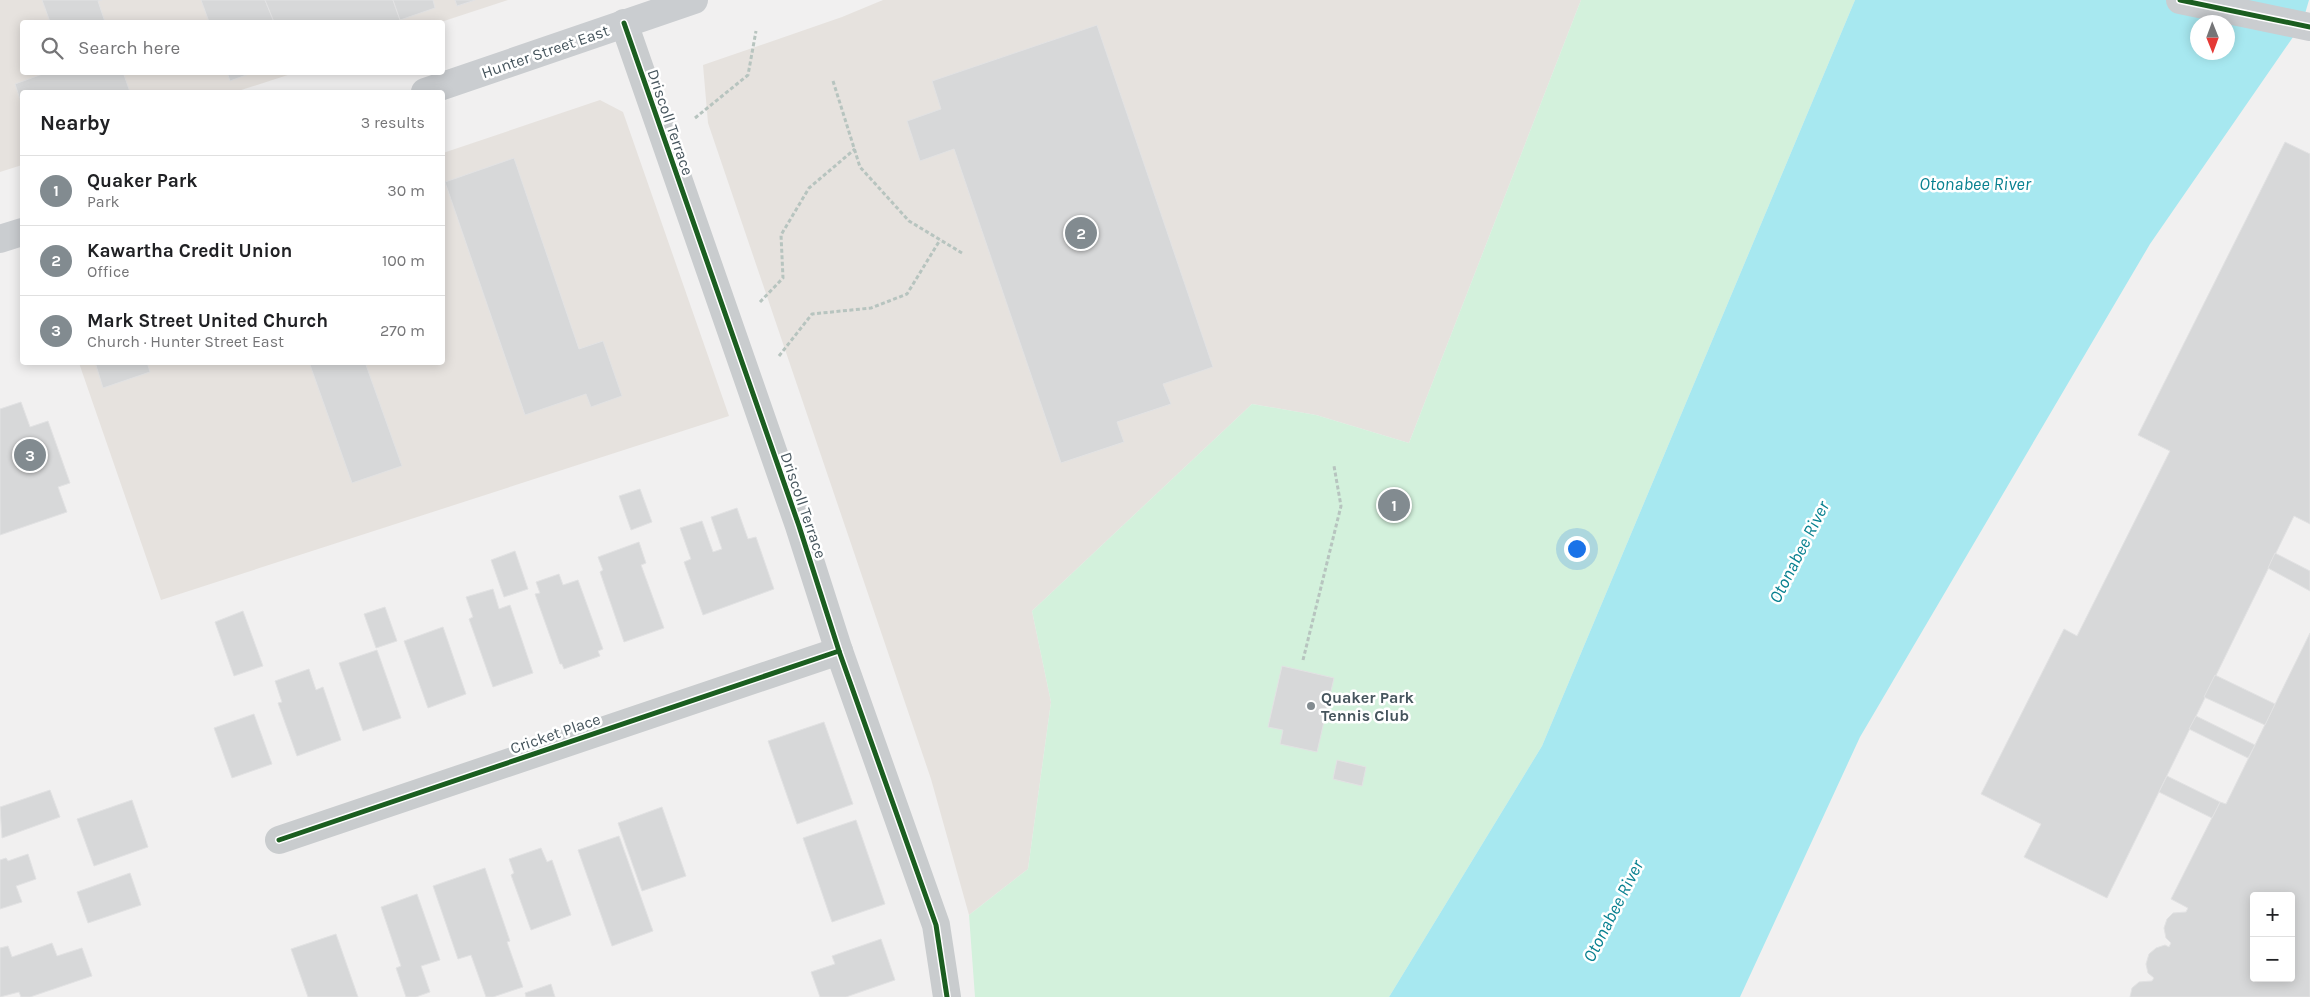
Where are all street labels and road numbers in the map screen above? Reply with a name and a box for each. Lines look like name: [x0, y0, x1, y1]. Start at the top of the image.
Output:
street label: Hunter Street East: [479, 21, 612, 82]
street label: Driscoll Terrace: [643, 67, 698, 178]
street label: Driscoll Terrace: [776, 450, 831, 561]
street label: Cricket Place: [507, 709, 603, 758]

